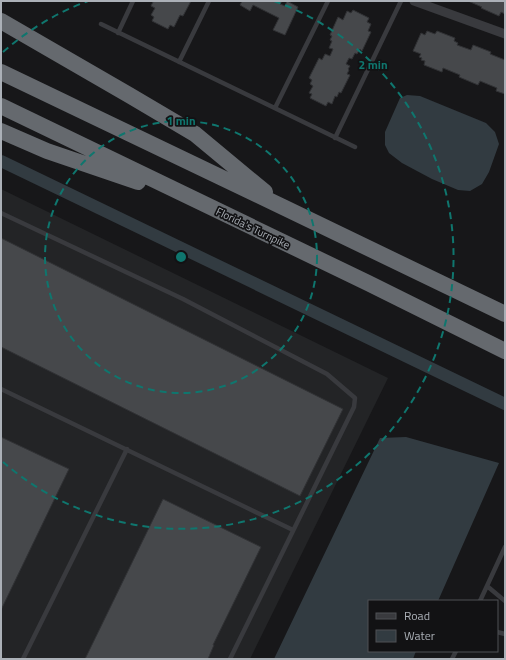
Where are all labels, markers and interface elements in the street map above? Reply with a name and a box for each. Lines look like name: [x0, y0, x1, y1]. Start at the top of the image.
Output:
text: 2 min: [358, 55, 388, 74]
text: 1 min: [166, 111, 196, 130]
street label: Florida's Turnpike: [213, 203, 293, 253]
centre of rings: [174, 250, 188, 264]
legend: [368, 600, 498, 652]
text: Road: [404, 606, 430, 625]
text: Water: [404, 626, 435, 645]

